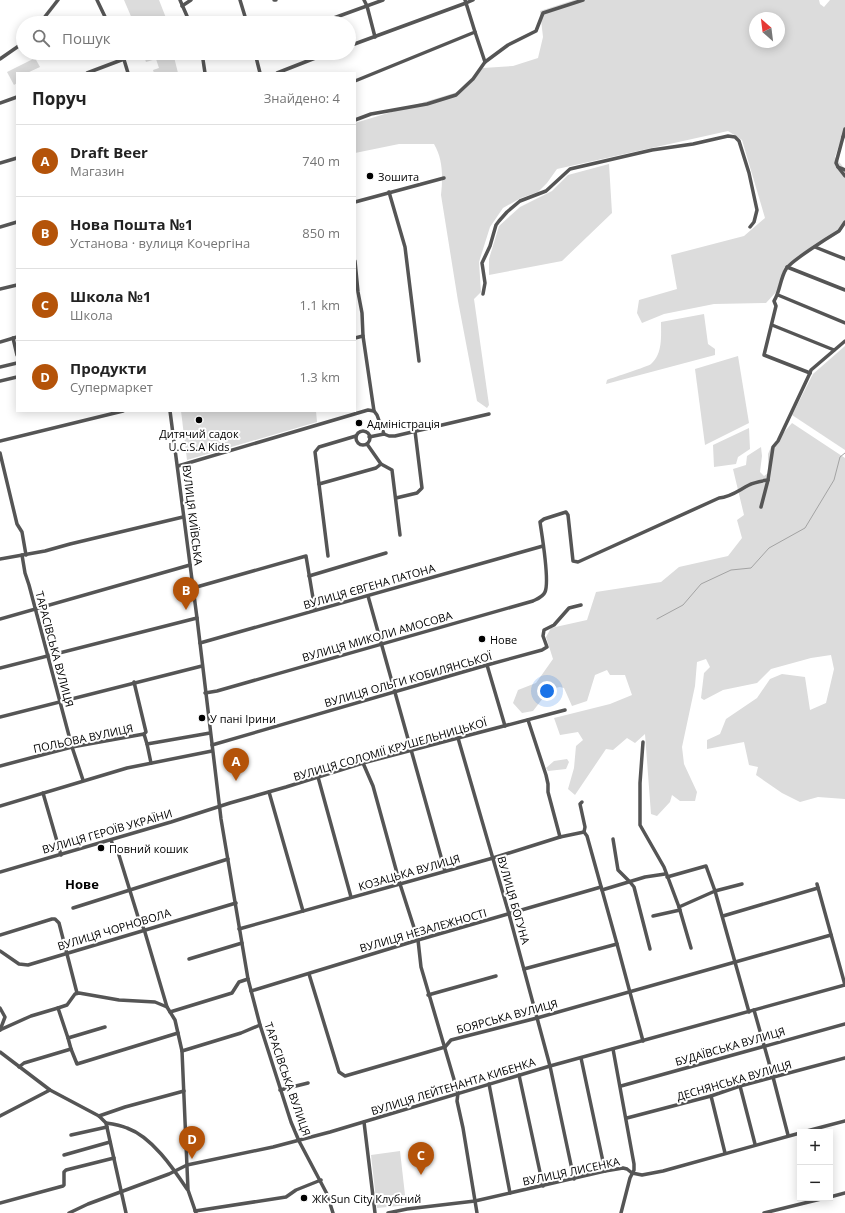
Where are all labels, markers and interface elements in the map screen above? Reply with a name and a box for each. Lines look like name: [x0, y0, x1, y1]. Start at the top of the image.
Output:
north arrow: [749, 12, 785, 48]
search box: [16, 16, 356, 60]
icon: search: [30, 27, 52, 49]
text: Пошук: [62, 28, 111, 48]
text: Поруч: [32, 87, 87, 110]
text: Знайдено: 4: [264, 89, 340, 107]
text: Draft Beer: [70, 142, 148, 162]
text: A: [41, 152, 49, 170]
text: 740 m: [302, 152, 340, 170]
text: Магазин: [70, 162, 125, 180]
place label: Зошита: [378, 169, 419, 184]
marker: Зошита: [365, 171, 375, 181]
text: Нова Пошта №1: [70, 214, 193, 234]
text: B: [41, 224, 49, 242]
text: 850 m: [302, 224, 340, 242]
text: Установа · вулиця Кочергіна: [70, 234, 250, 252]
text: Школа №1: [70, 286, 151, 306]
text: C: [41, 296, 49, 314]
text: 1.1 km: [299, 296, 340, 314]
text: Школа: [70, 306, 113, 324]
text: Продукти: [70, 358, 147, 378]
text: D: [40, 368, 50, 386]
text: 1.3 km: [299, 368, 340, 386]
text: Супермаркет: [70, 378, 153, 396]
marker: Дитячий садок U.C.S.A Kids: [194, 415, 204, 425]
place label: Адміністрація: [367, 416, 440, 431]
marker: Адміністрація: [354, 418, 364, 428]
place label: Дитячий садок U.C.S.A Kids: [159, 426, 239, 454]
street label: ВУЛИЦЯ КИЇВСЬКА: [179, 464, 207, 566]
street label: ВУЛИЦЯ ЄВГЕНА ПАТОНА: [301, 560, 437, 612]
pin: B: [173, 577, 199, 610]
street label: ТАРАСІВСЬКА ВУЛИЦЯ: [32, 589, 78, 709]
street label: ВУЛИЦЯ МИКОЛИ АМОСОВА: [300, 607, 454, 665]
place label: Нове: [490, 632, 517, 647]
marker: Нове: [477, 634, 487, 644]
street label: ВУЛИЦЯ ОЛЬГИ КОБИЛЯНСЬКОЇ: [323, 648, 494, 710]
your location: [537, 681, 557, 701]
place label: У пані Ірини: [210, 711, 276, 726]
marker: У пані Ірини: [197, 713, 207, 723]
street label: ВУЛИЦЯ СОЛОМІЇ КРУШЕЛЬНИЦЬКОЇ: [291, 714, 489, 784]
street label: ПОЛЬОВА ВУЛИЦЯ: [32, 720, 134, 756]
pin: A: [223, 748, 249, 781]
street label: ВУЛИЦЯ ГЕРОЇВ УКРАЇНИ: [40, 805, 174, 857]
place label: Повний кошик: [109, 841, 189, 856]
marker: Повний кошик: [96, 843, 106, 853]
street label: КОЗАЦЬКА ВУЛИЦЯ: [356, 850, 462, 894]
street label: ВУЛИЦЯ БОГУНА: [494, 854, 534, 946]
district label: Нове: [65, 875, 99, 893]
street label: ВУЛИЦЯ ЧОРНОВОЛА: [56, 905, 173, 953]
street label: ВУЛИЦЯ НЕЗАЛЕЖНОСТІ: [358, 905, 488, 955]
street label: БОЯРСЬКА ВУЛИЦЯ: [455, 995, 559, 1037]
street label: ТАРАСІВСЬКА ВУЛИЦЯ: [262, 1020, 314, 1138]
street label: БУДАЇВСЬКА ВУЛИЦЯ: [673, 1023, 787, 1069]
street label: ВУЛИЦЯ ЛЕЙТЕНАНТА КИБЕНКА: [369, 1054, 537, 1118]
street label: ДЕСНЯНСЬКА ВУЛИЦЯ: [675, 1056, 793, 1104]
pin: D: [179, 1126, 205, 1159]
map controls: [797, 1129, 833, 1201]
button: +: [797, 1129, 833, 1165]
pin: C: [408, 1142, 434, 1175]
street label: ВУЛИЦЯ ЛИСЕНКА: [521, 1153, 621, 1189]
button: −: [797, 1165, 833, 1201]
place label: ЖК Sun City Клубний: [312, 1191, 421, 1206]
marker: ЖК Sun City Клубний: [299, 1193, 309, 1203]

